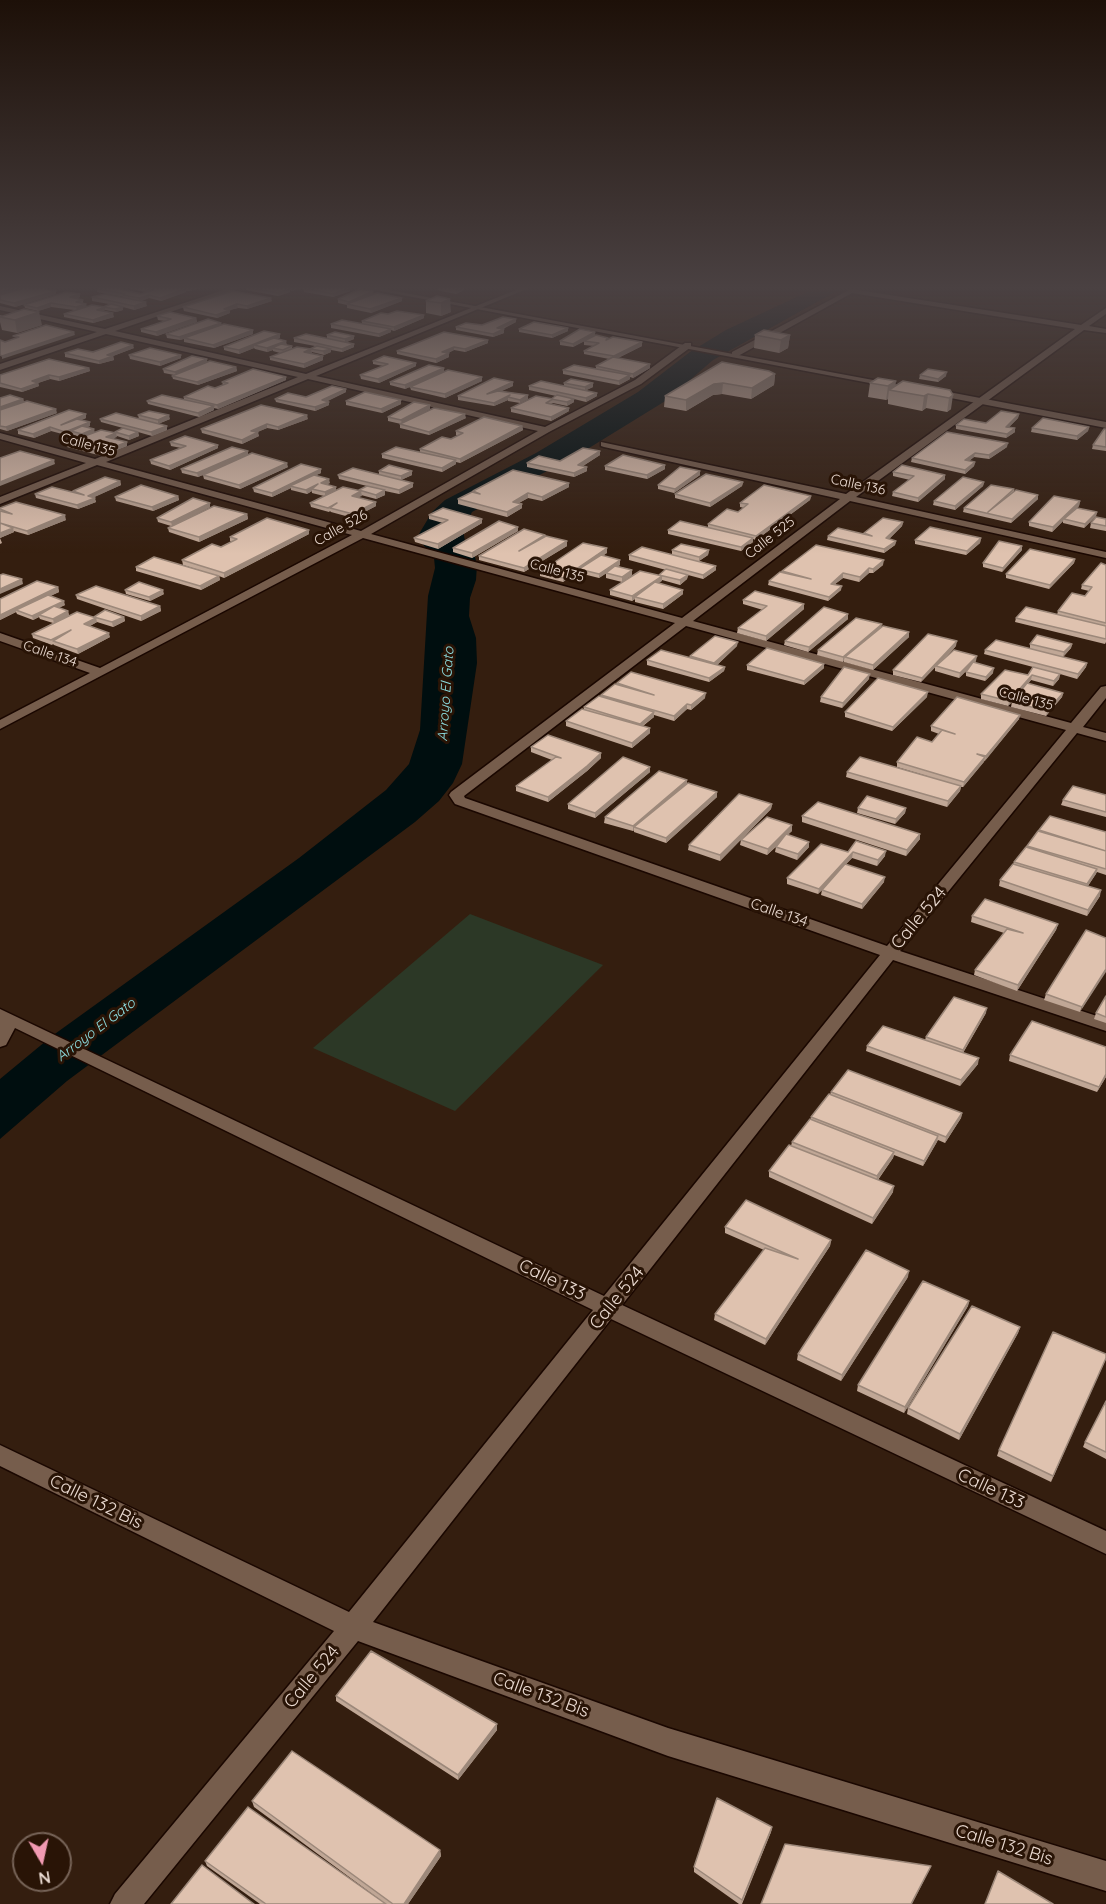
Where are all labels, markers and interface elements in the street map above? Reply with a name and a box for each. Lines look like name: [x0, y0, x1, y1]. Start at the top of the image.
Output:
street label: Calle 135: [59, 430, 117, 460]
street label: Calle 136: [829, 471, 887, 499]
street label: Calle 526: [311, 506, 371, 550]
street label: Calle 525: [742, 513, 798, 563]
street label: Calle 135: [528, 556, 586, 586]
street label: Calle 134: [21, 637, 79, 671]
water label: Arroyo El Gato: [434, 646, 458, 742]
street label: Calle 135: [997, 684, 1055, 714]
street label: Calle 524: [887, 882, 951, 954]
street label: Calle 134: [748, 895, 810, 931]
water label: Arroyo El Gato: [53, 995, 139, 1065]
street label: Calle 133: [515, 1255, 589, 1305]
street label: Calle 524: [585, 1262, 649, 1334]
street label: Calle 133: [954, 1464, 1028, 1514]
street label: Calle 132 Bis: [46, 1470, 146, 1534]
street label: Calle 524: [280, 1641, 344, 1713]
street label: Calle 132 Bis: [490, 1668, 592, 1722]
street label: Calle 132 Bis: [953, 1820, 1055, 1870]
north arrow: [12, 1832, 72, 1892]
text: N: [37, 1867, 52, 1889]

